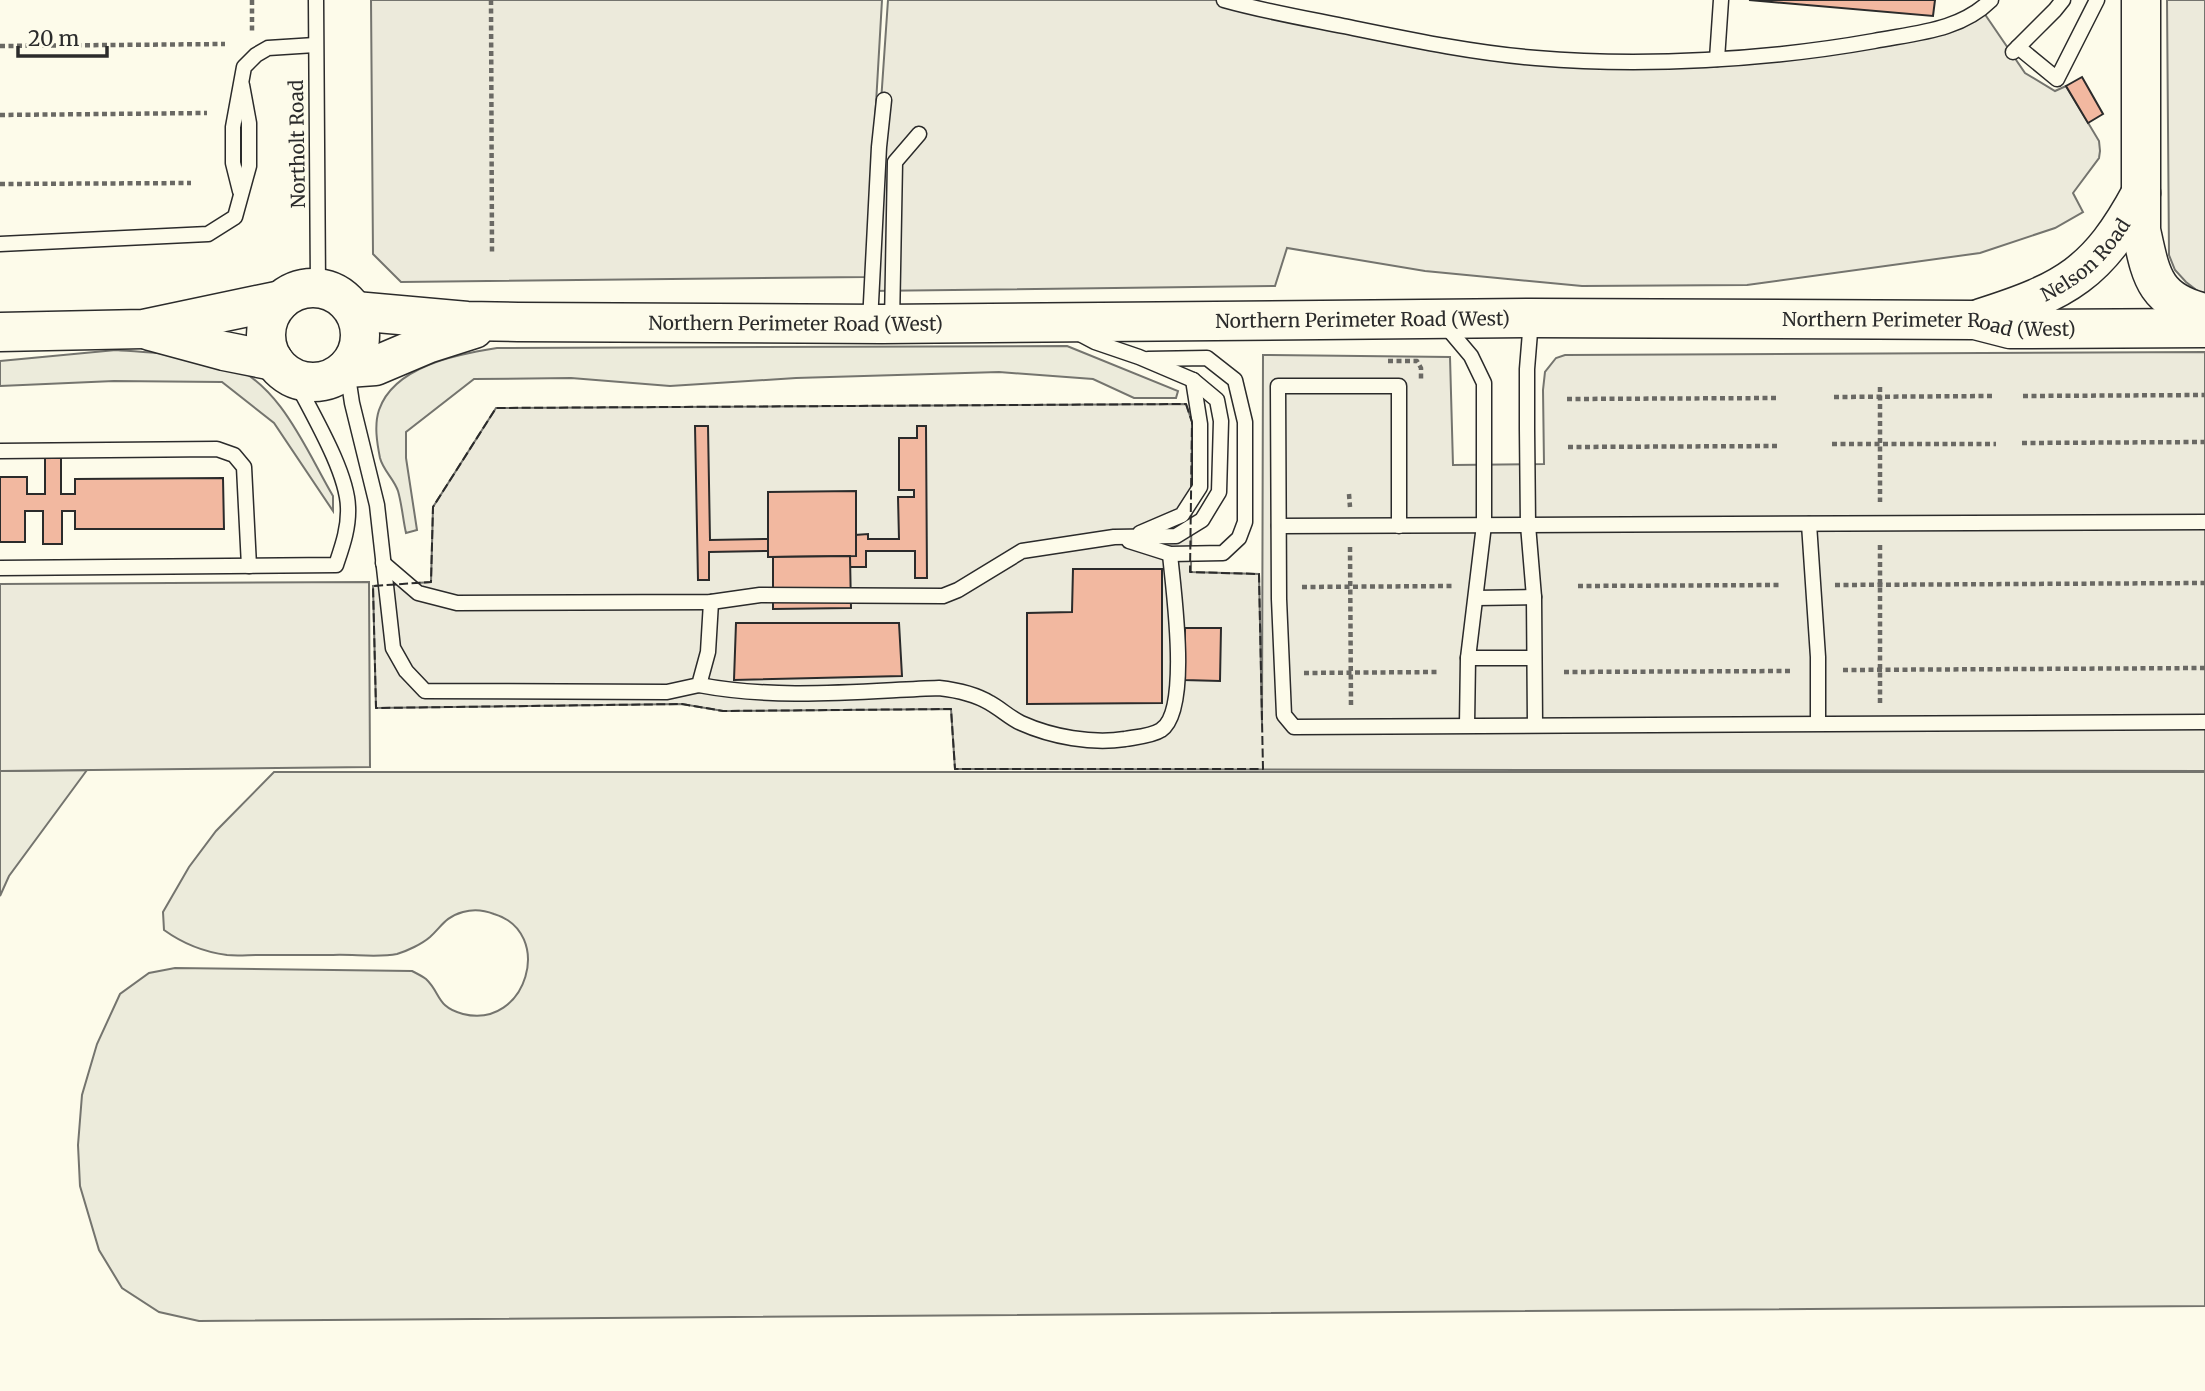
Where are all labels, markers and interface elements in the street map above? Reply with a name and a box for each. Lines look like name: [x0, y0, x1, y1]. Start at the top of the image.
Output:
scale bar: [18, 14, 107, 58]
text: 20 m: [28, 25, 80, 52]
street label: Northolt Road: [284, 80, 310, 208]
street label: Nelson Road: [2037, 214, 2135, 306]
street label: Northern Perimeter Road (West): [1215, 306, 1510, 333]
street label: Northern Perimeter Road (West): [1782, 307, 2076, 341]
street label: Northern Perimeter Road (West): [648, 311, 943, 336]

